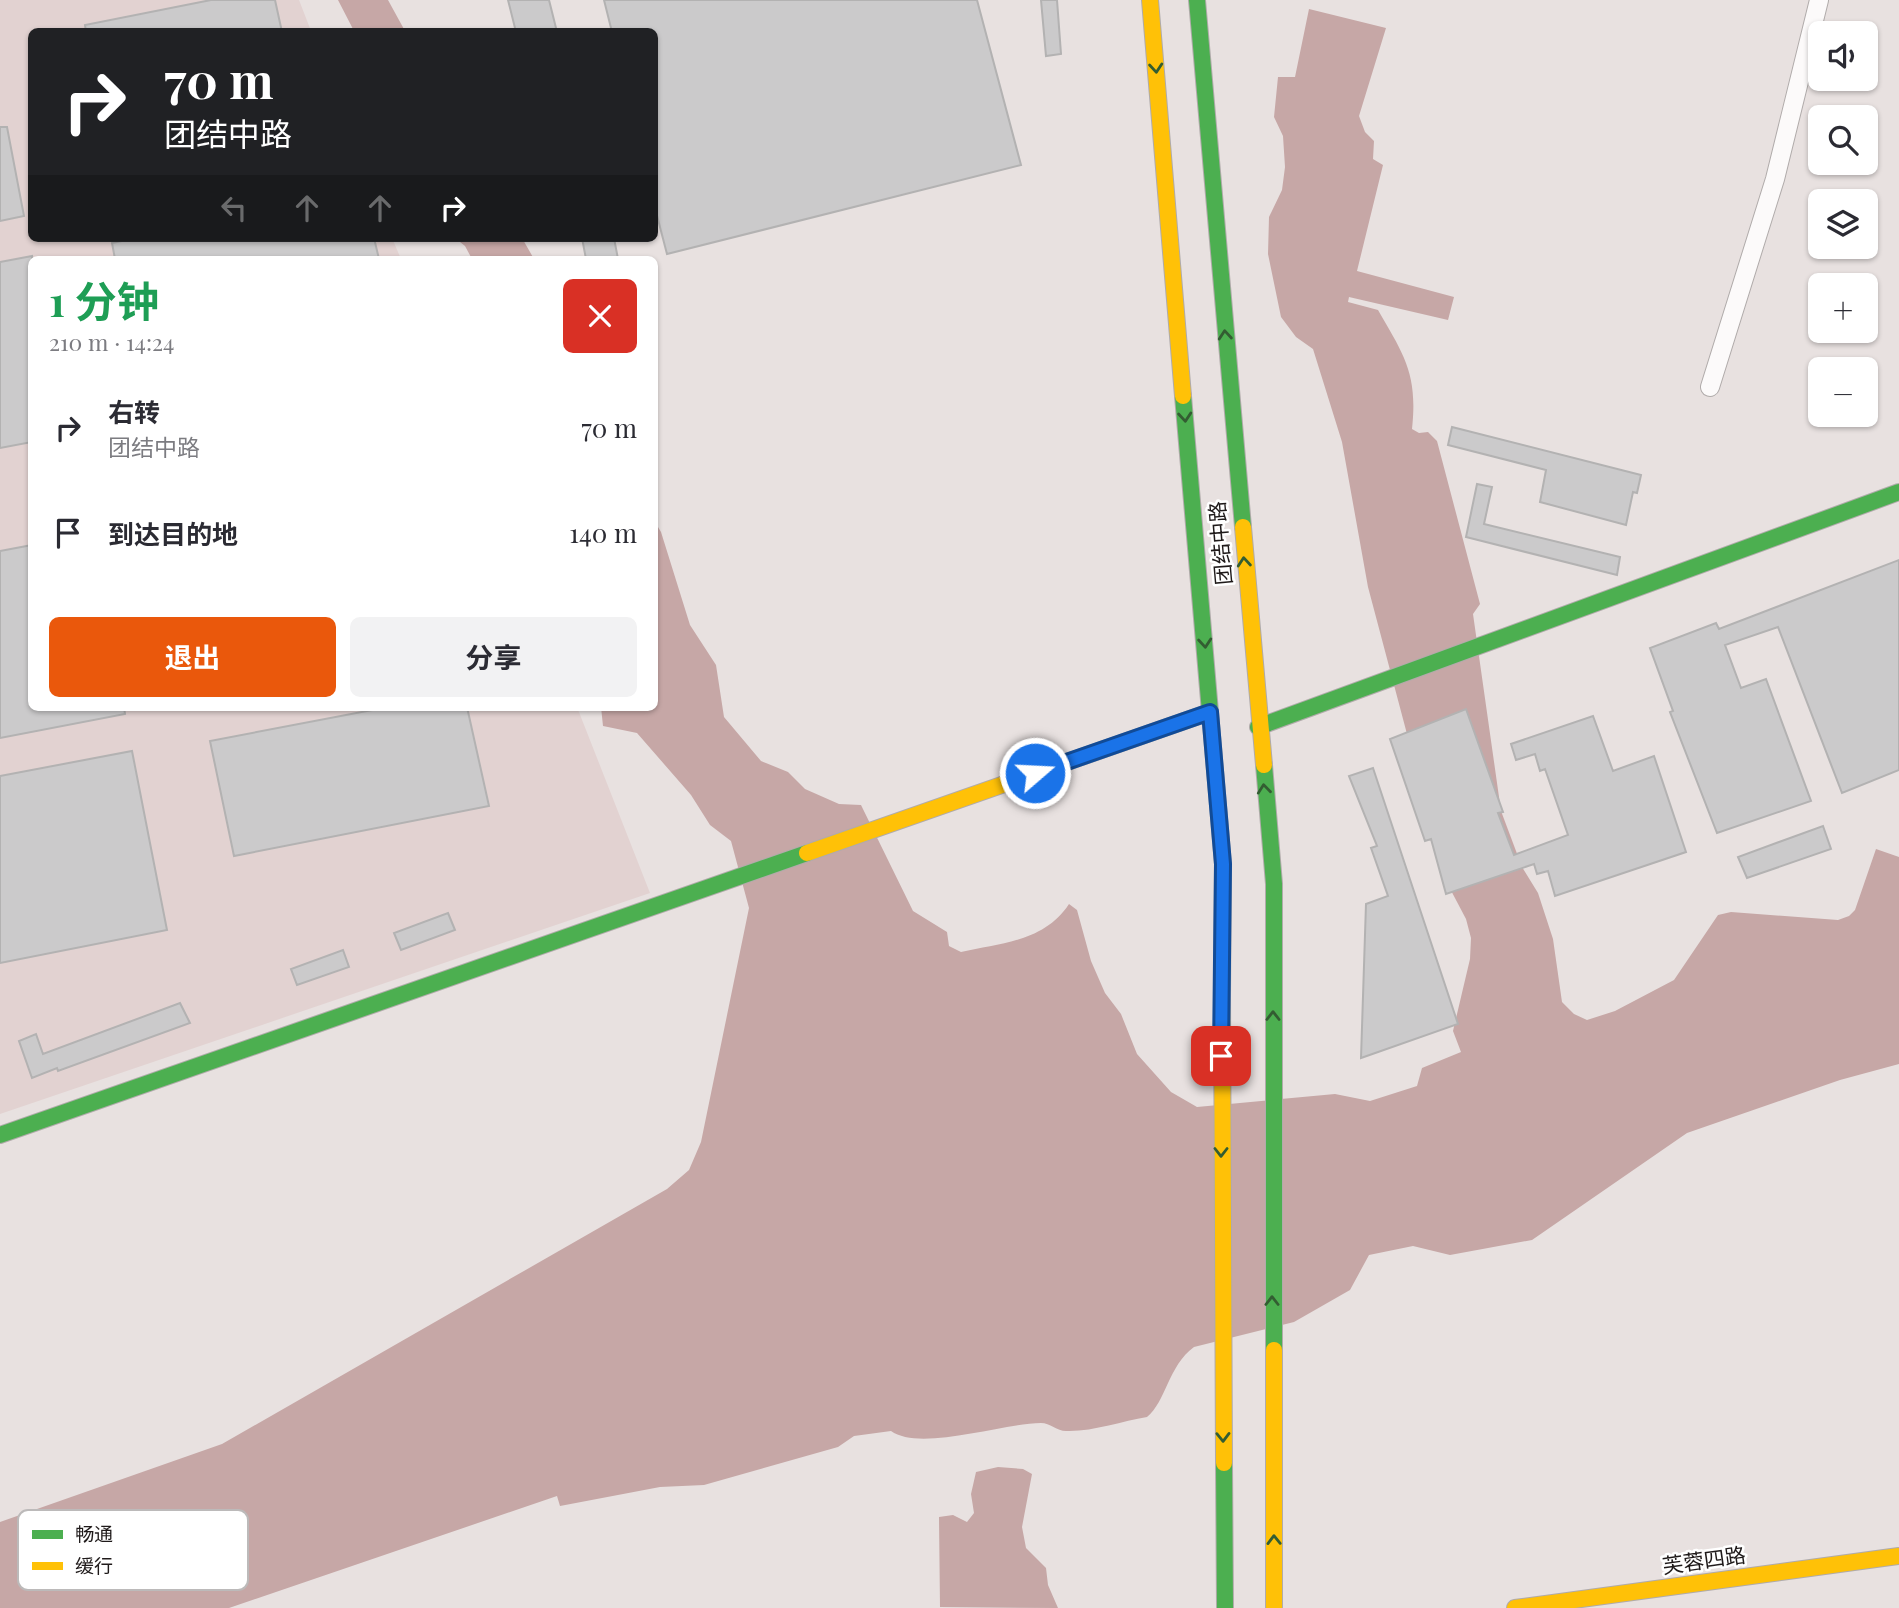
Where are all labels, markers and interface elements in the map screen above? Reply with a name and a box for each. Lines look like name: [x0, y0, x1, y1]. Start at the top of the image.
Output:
map controls: [1808, 21, 1878, 427]
button: sound: [1808, 21, 1878, 91]
text: 70 m: [164, 46, 274, 111]
icon: right: [49, 56, 140, 147]
one-way arrow: [1148, 63, 1163, 74]
button: search: [1808, 105, 1878, 175]
text: 团结中路: [164, 111, 292, 154]
icon: left: [215, 189, 253, 227]
icon: ahead: [288, 189, 326, 227]
icon: ahead: [361, 189, 399, 227]
icon: right: [434, 189, 472, 227]
button: layers: [1808, 189, 1878, 259]
text: 1 分钟: [49, 272, 159, 328]
button: +: [1808, 273, 1878, 343]
button: close: [563, 279, 637, 353]
text: 210 m · 14:24: [49, 326, 174, 357]
one-way arrow: [1218, 329, 1233, 340]
button: −: [1808, 357, 1878, 427]
text: 右转: [108, 394, 160, 429]
icon: right: [49, 409, 87, 447]
text: 70 m: [581, 410, 637, 445]
one-way arrow: [1177, 412, 1192, 423]
text: 团结中路: [108, 431, 200, 462]
street label: 团结中路: [1201, 500, 1237, 586]
icon: arrive: [49, 514, 87, 552]
text: 140 m: [569, 515, 637, 550]
text: 到达目的地: [108, 516, 238, 551]
one-way arrow: [1237, 556, 1252, 567]
button: 退出: [49, 617, 336, 697]
button: 分享: [350, 617, 637, 697]
one-way arrow: [1197, 638, 1212, 649]
position arrow: [998, 736, 1072, 810]
one-way arrow: [1257, 783, 1272, 794]
one-way arrow: [1265, 1010, 1281, 1020]
pin: [1191, 1026, 1251, 1086]
icon: arrive: [1202, 1037, 1240, 1075]
one-way arrow: [1213, 1148, 1229, 1158]
one-way arrow: [1264, 1295, 1280, 1306]
one-way arrow: [1215, 1432, 1231, 1443]
legend: [18, 1510, 248, 1590]
text: 畅通: [75, 1520, 113, 1546]
one-way arrow: [1266, 1534, 1282, 1545]
street label: 芙蓉四路: [1660, 1539, 1747, 1579]
text: 缓行: [75, 1552, 113, 1578]

